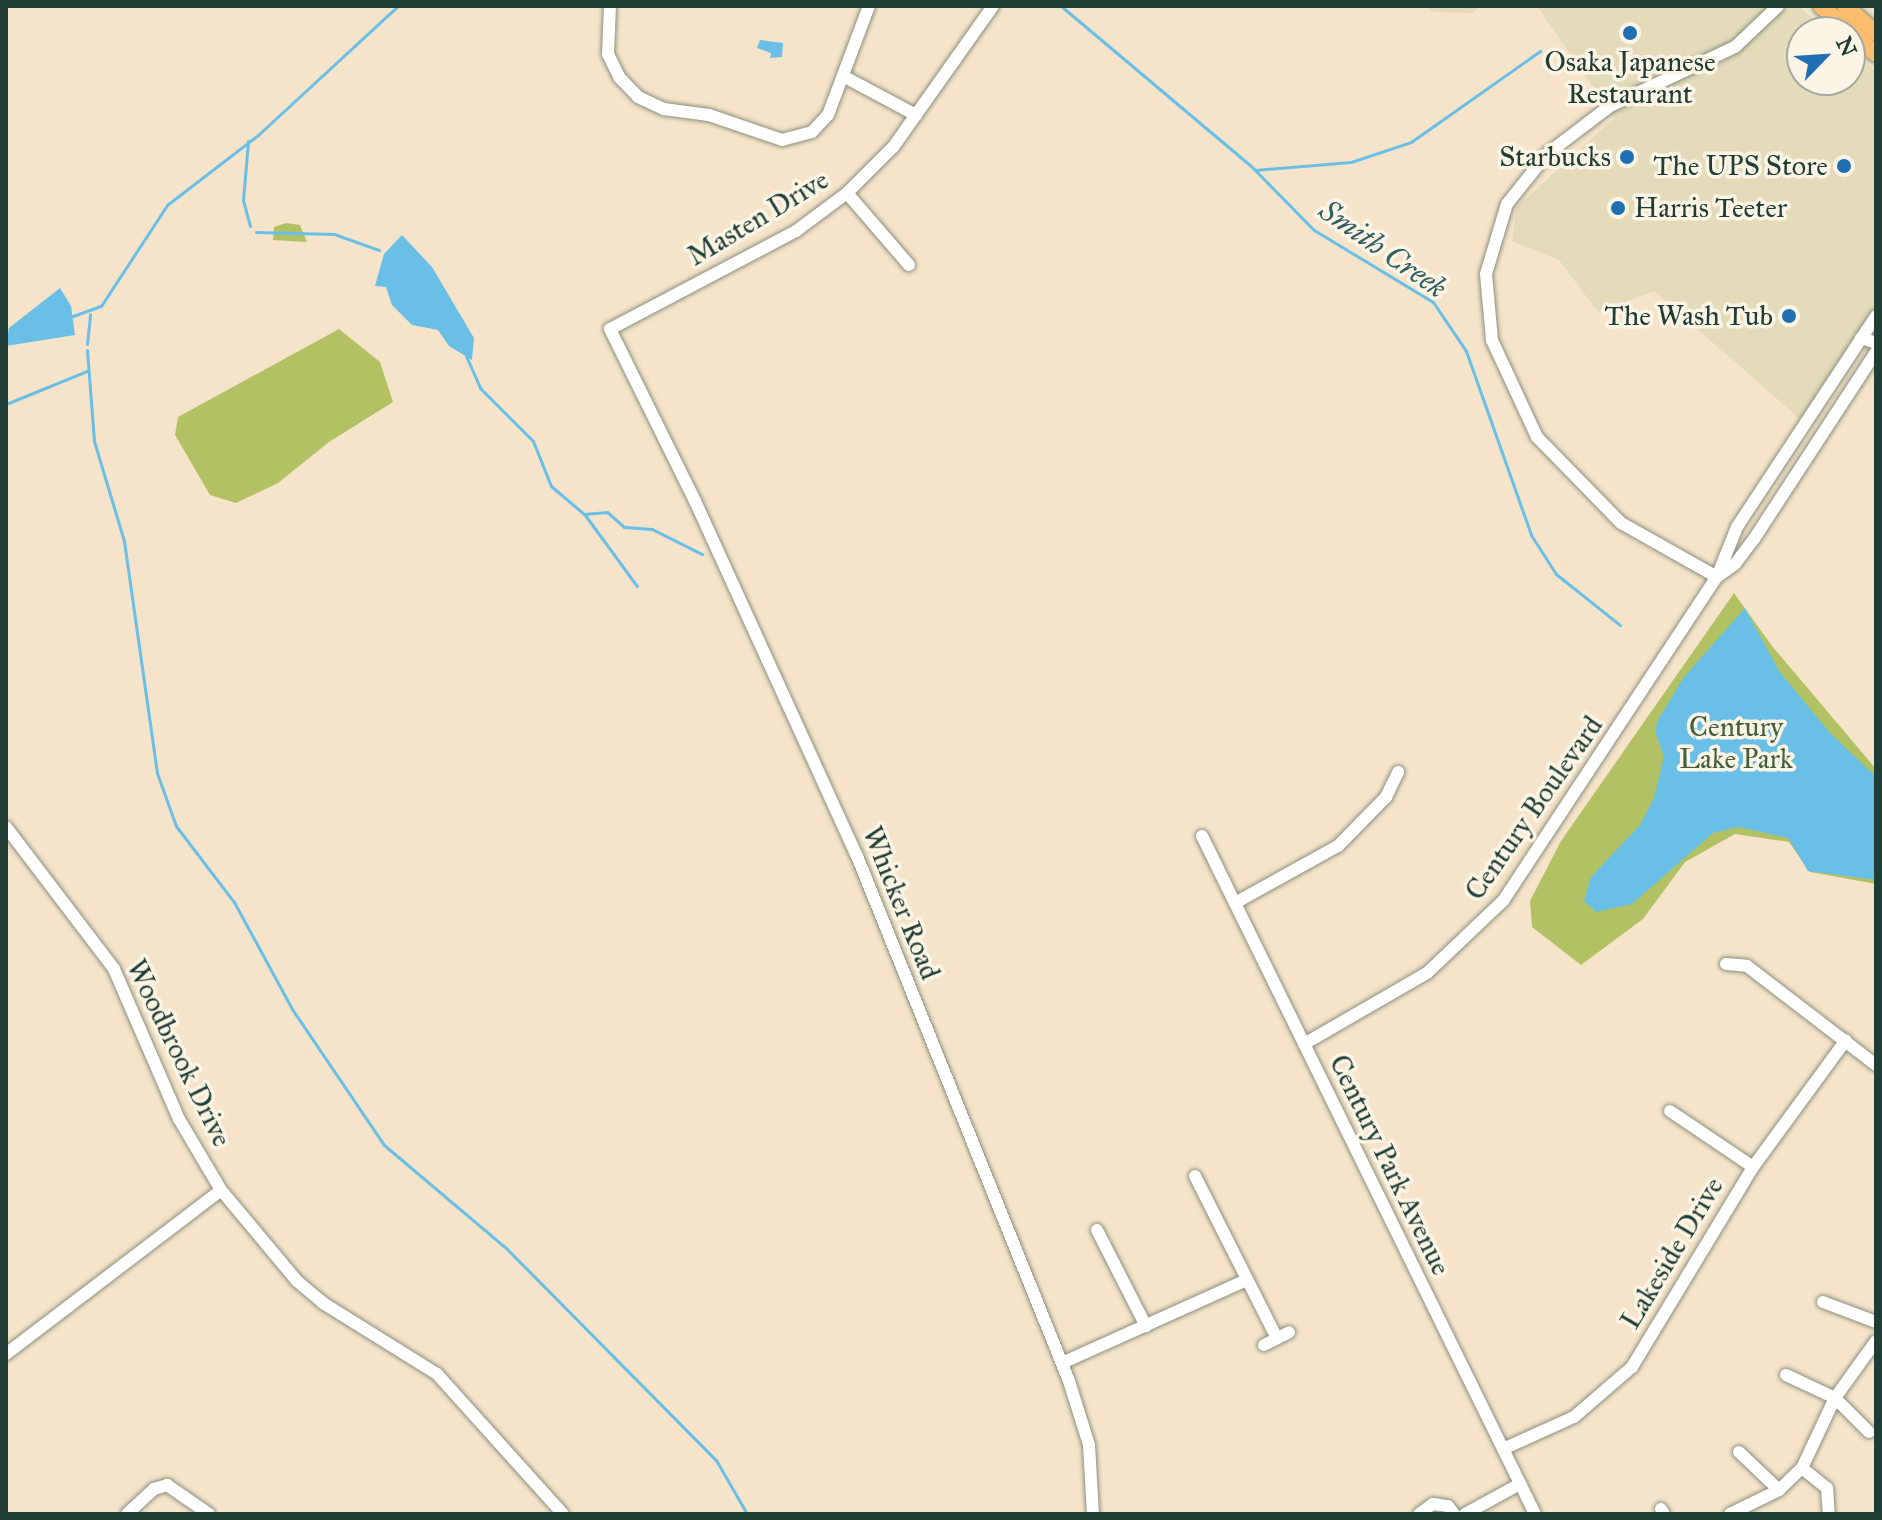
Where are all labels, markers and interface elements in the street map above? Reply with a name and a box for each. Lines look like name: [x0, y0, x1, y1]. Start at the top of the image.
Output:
north arrow: [1786, 16, 1866, 96]
marker: Osaka Japanese Restaurant: [1621, 24, 1639, 42]
text: N: [1830, 32, 1863, 61]
place label: Osaka Japanese Restaurant: [1544, 45, 1716, 111]
place label: Starbucks: [1499, 140, 1611, 174]
marker: Starbucks: [1618, 148, 1636, 166]
place label: The UPS Store: [1653, 149, 1828, 183]
marker: The UPS Store: [1835, 157, 1853, 175]
street label: Masten Drive: [681, 163, 835, 273]
place label: Harris Teeter: [1634, 191, 1787, 225]
water label: Smith Creek: [1312, 192, 1454, 306]
marker: Harris Teeter: [1609, 199, 1627, 217]
place label: The Wash Tub: [1605, 299, 1773, 333]
marker: The Wash Tub: [1780, 307, 1798, 325]
street label: Century Boulevard: [1458, 710, 1610, 906]
park label: Century Lake Park: [1679, 710, 1793, 776]
street label: Whicker Road: [855, 821, 947, 985]
street label: Woodbrook Drive: [119, 954, 239, 1152]
street label: Century Park Avenue: [1322, 1049, 1458, 1281]
street label: Lakeside Drive: [1614, 1171, 1730, 1335]

